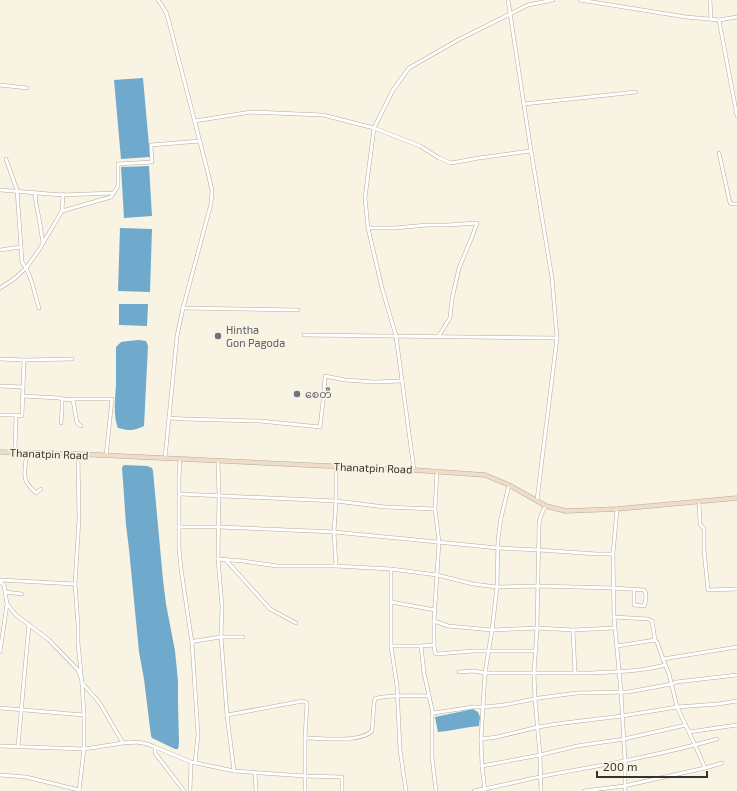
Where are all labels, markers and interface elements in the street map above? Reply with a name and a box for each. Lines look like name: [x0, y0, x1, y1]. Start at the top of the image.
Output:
place label: Hintha Gon Pagoda: [226, 323, 285, 349]
marker: Hintha Gon Pagoda: [213, 331, 223, 341]
place label: စေတီ: [305, 387, 332, 400]
marker: စေတီ: [292, 389, 302, 399]
street label: Thanatpin Road: [9, 446, 89, 461]
street label: Thanatpin Road: [333, 460, 413, 475]
scale bar: [597, 753, 707, 779]
text: 200 m: [603, 759, 637, 773]

